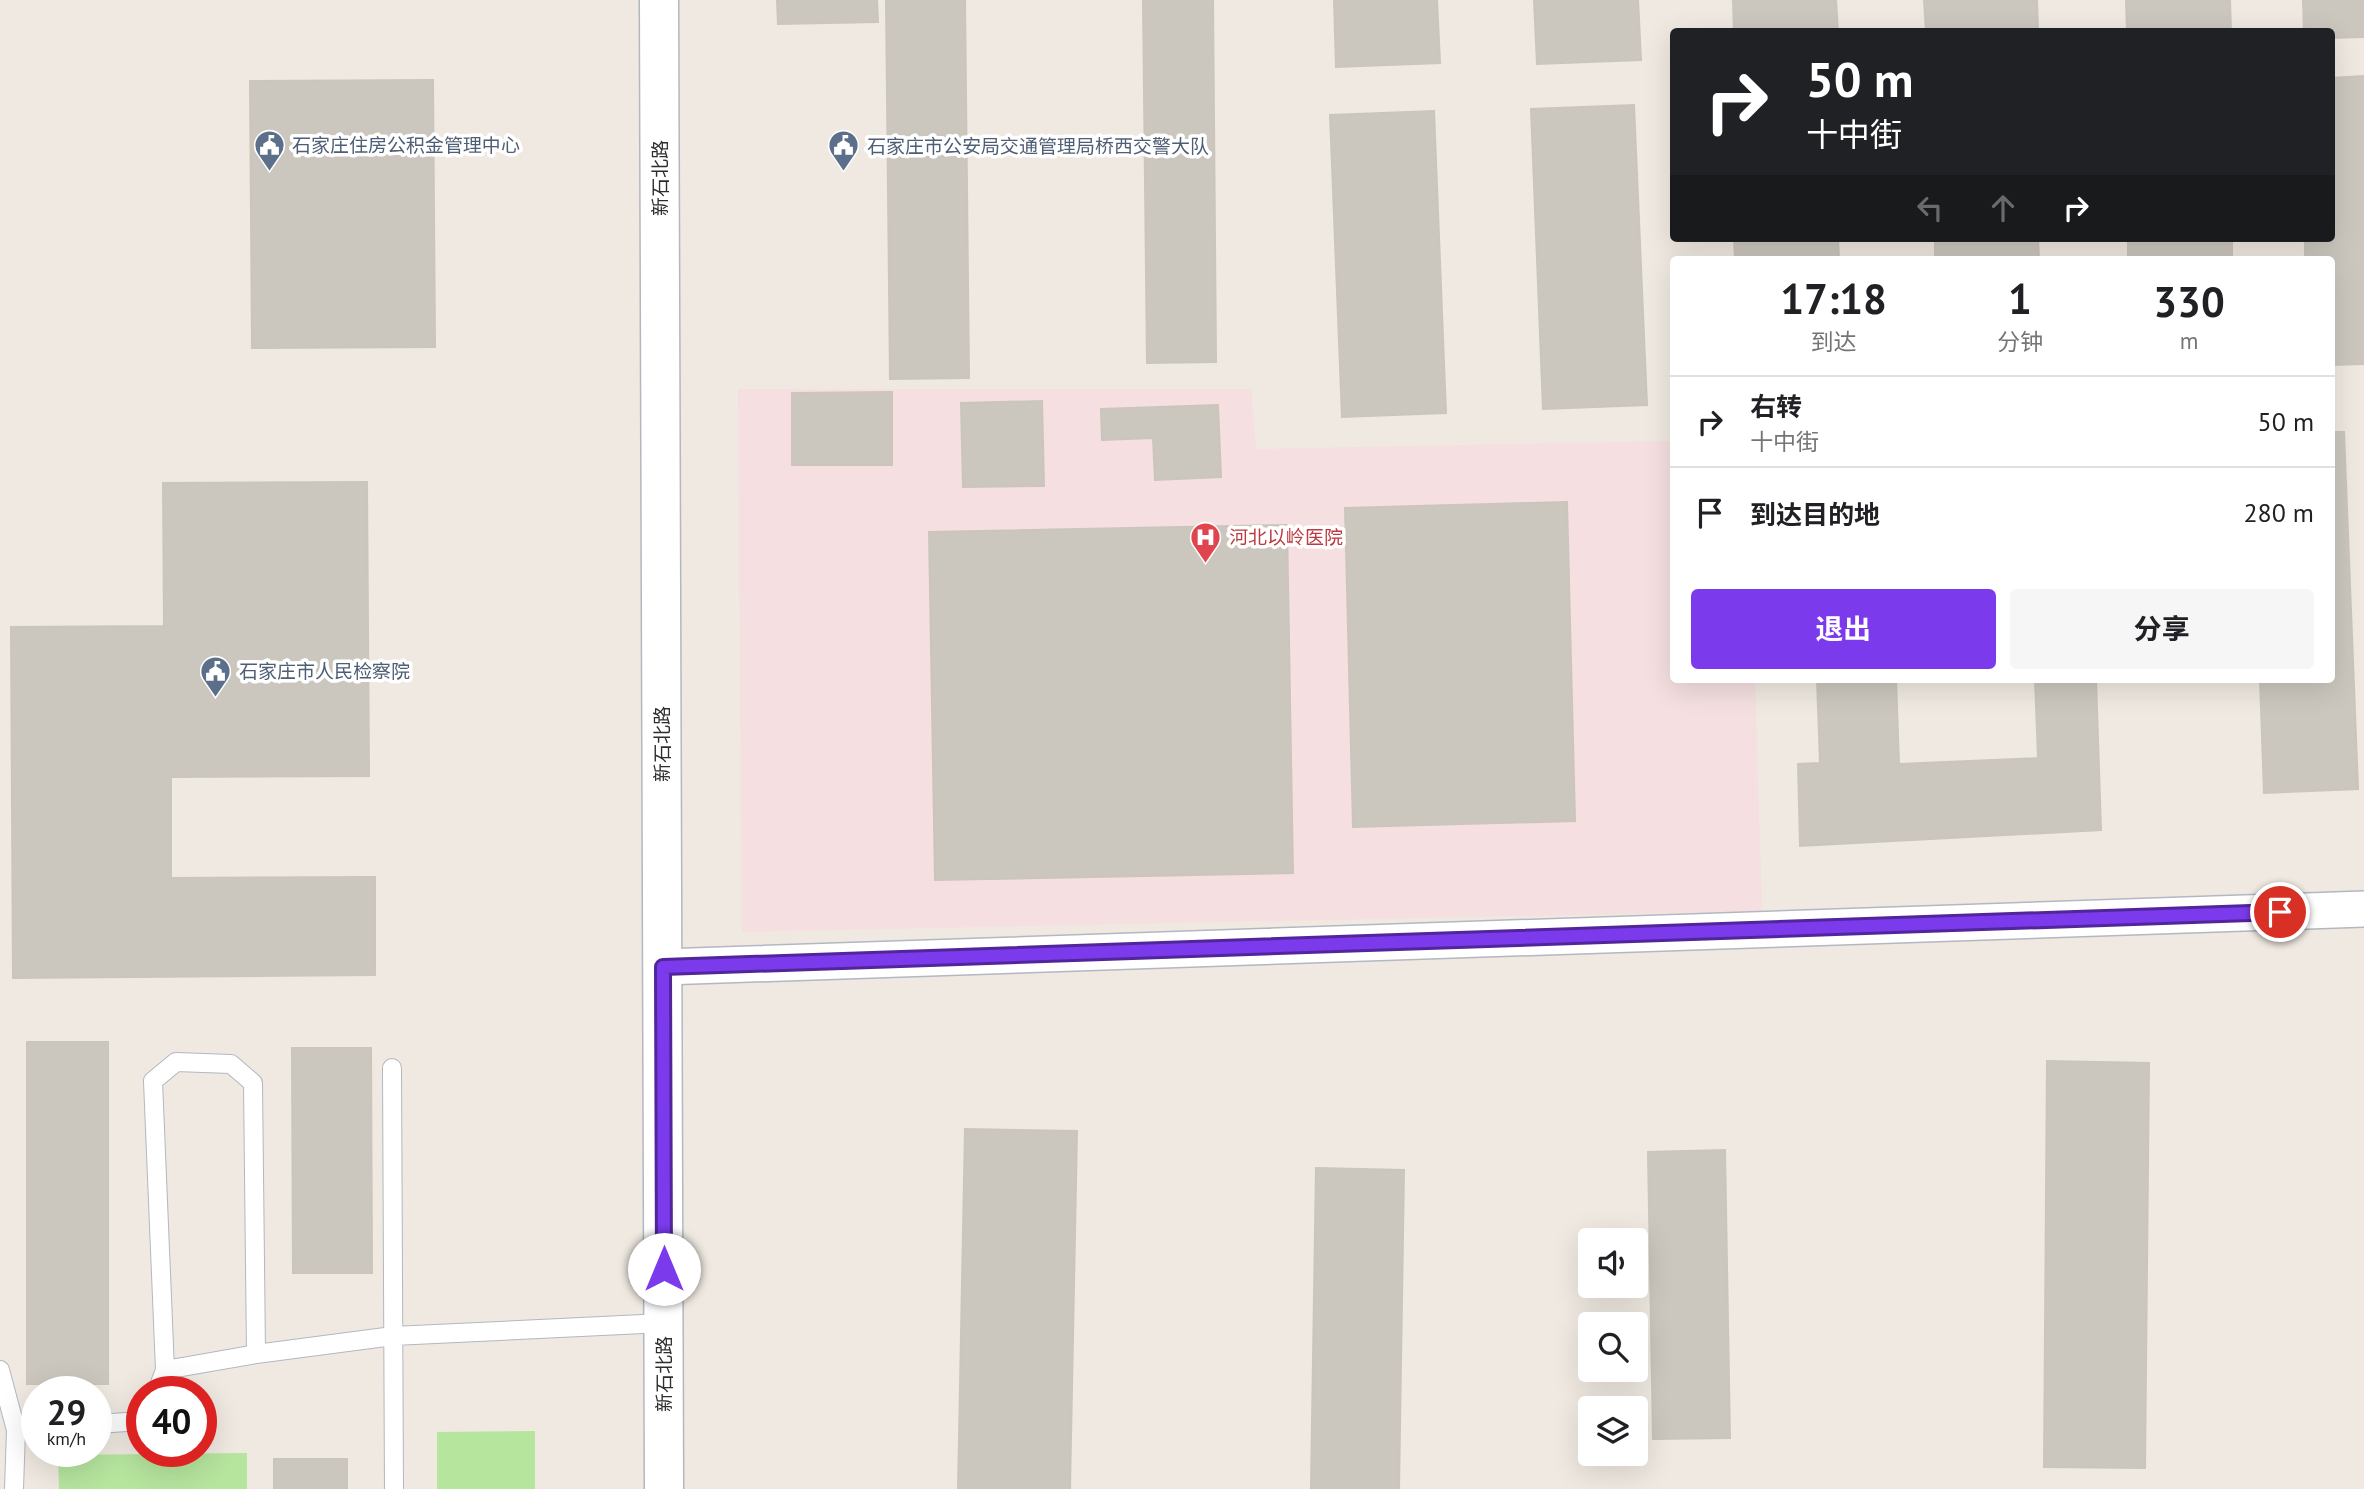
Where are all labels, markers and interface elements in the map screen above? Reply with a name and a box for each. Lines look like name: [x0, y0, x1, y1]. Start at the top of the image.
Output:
text: 50 m: [1806, 47, 1913, 111]
icon: right: [1691, 56, 1782, 147]
text: 十中街: [1806, 113, 1902, 155]
public building icon: 石家庄住房公积金管理中心: [252, 128, 286, 172]
public building icon: 石家庄市公安局交通管理局桥西交警大队: [827, 129, 861, 173]
place label: 石家庄住房公积金管理中心: [292, 133, 520, 157]
place label: 石家庄市公安局交通管理局桥西交警大队: [867, 134, 1209, 158]
street label: 新石北路: [648, 140, 672, 216]
icon: left: [1911, 189, 1949, 227]
icon: ahead: [1984, 189, 2022, 227]
icon: right: [2057, 189, 2095, 227]
text: 17:18: [1780, 271, 1887, 326]
text: 1: [2008, 271, 2032, 326]
text: 330: [2153, 274, 2225, 329]
text: m: [2180, 326, 2198, 355]
text: 到达: [1811, 327, 1857, 356]
text: 分钟: [1997, 327, 2043, 356]
text: 右转: [1750, 390, 1802, 423]
icon: right: [1691, 403, 1729, 441]
text: 50 m: [2258, 405, 2314, 438]
text: 十中街: [1750, 427, 1819, 456]
icon: arrive: [1691, 494, 1729, 532]
text: 280 m: [2243, 496, 2314, 529]
text: 到达目的地: [1750, 498, 1880, 531]
hospital icon: 河北以岭医院: [1189, 520, 1223, 564]
place label: 河北以岭医院: [1229, 525, 1343, 549]
button: 退出: [1691, 589, 1996, 669]
button: 分享: [2010, 589, 2314, 669]
public building icon: 石家庄市人民检察院: [199, 654, 233, 698]
place label: 石家庄市人民检察院: [239, 659, 410, 683]
street label: 新石北路: [650, 706, 674, 782]
pin: [2250, 882, 2310, 942]
icon: arrive: [2261, 893, 2299, 931]
map controls: [1578, 1228, 1648, 1466]
button: sound: [1578, 1228, 1648, 1298]
position arrow: [627, 1232, 701, 1306]
button: search: [1578, 1312, 1648, 1382]
street label: 新石北路: [652, 1336, 676, 1412]
speed limit sign: 40: [126, 1376, 217, 1467]
text: 29: [47, 1389, 86, 1435]
button: layers: [1578, 1396, 1648, 1466]
text: km/h: [47, 1427, 86, 1450]

